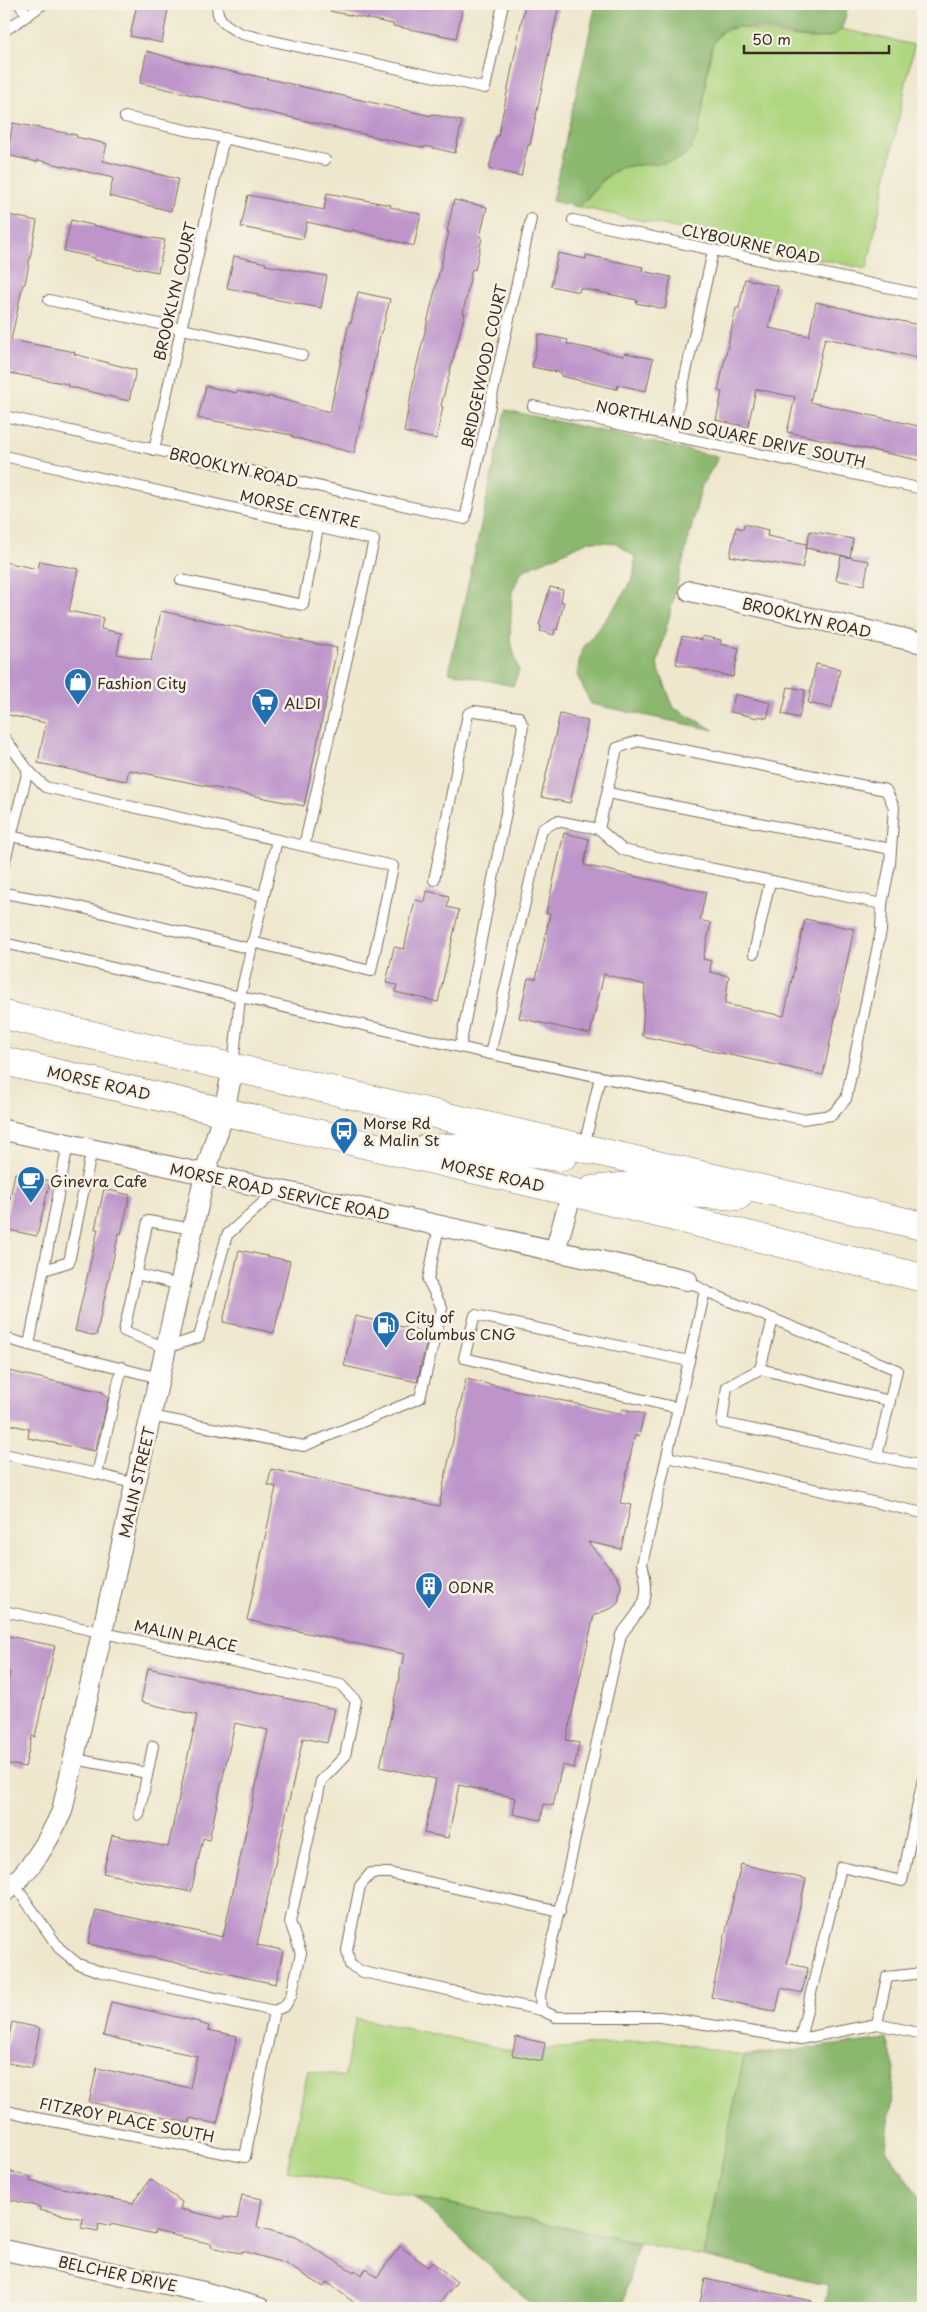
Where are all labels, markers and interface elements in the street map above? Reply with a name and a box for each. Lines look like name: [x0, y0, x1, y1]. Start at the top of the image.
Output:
scale bar: [744, 22, 890, 54]
text: 50 m: [752, 27, 791, 50]
street label: CLYBOURNE ROAD: [679, 217, 823, 269]
street label: BROOKLYN COURT: [147, 219, 201, 363]
street label: BRIDGEWOOD COURT: [454, 281, 512, 450]
street label: NORTHLAND SQUARE DRIVE SOUTH: [594, 393, 868, 473]
street label: BROOKLYN ROAD: [167, 441, 301, 493]
street label: MORSE CENTRE: [238, 483, 362, 533]
street label: BROOKLYN ROAD: [740, 591, 874, 643]
shop icon: Fashion City: [63, 667, 93, 706]
place label: Fashion City: [97, 671, 187, 694]
supermarket icon: ALDI: [250, 687, 280, 726]
place label: ALDI: [284, 691, 321, 714]
street label: MORSE ROAD: [45, 1059, 153, 1105]
place label: Morse Rd & Malin St: [363, 1111, 439, 1151]
bus stop icon: Morse Rd & Malin St: [329, 1116, 359, 1155]
street label: MORSE ROAD: [439, 1151, 547, 1197]
street label: MORSE ROAD SERVICE ROAD: [168, 1156, 392, 1226]
cafe icon: Ginevra Cafe: [16, 1165, 46, 1204]
place label: Ginevra Cafe: [50, 1169, 147, 1192]
place label: City of Columbus CNG: [405, 1305, 516, 1345]
fuel station icon: City of Columbus CNG: [371, 1310, 401, 1349]
street label: MALIN STREET: [112, 1424, 160, 1540]
building icon: ODNR: [414, 1571, 444, 1610]
place label: ODNR: [448, 1575, 494, 1598]
street label: MALIN PLACE: [132, 1613, 240, 1657]
street label: FITZROY PLACE SOUTH: [37, 2091, 217, 2147]
street label: BELCHER DRIVE: [57, 2249, 179, 2297]

